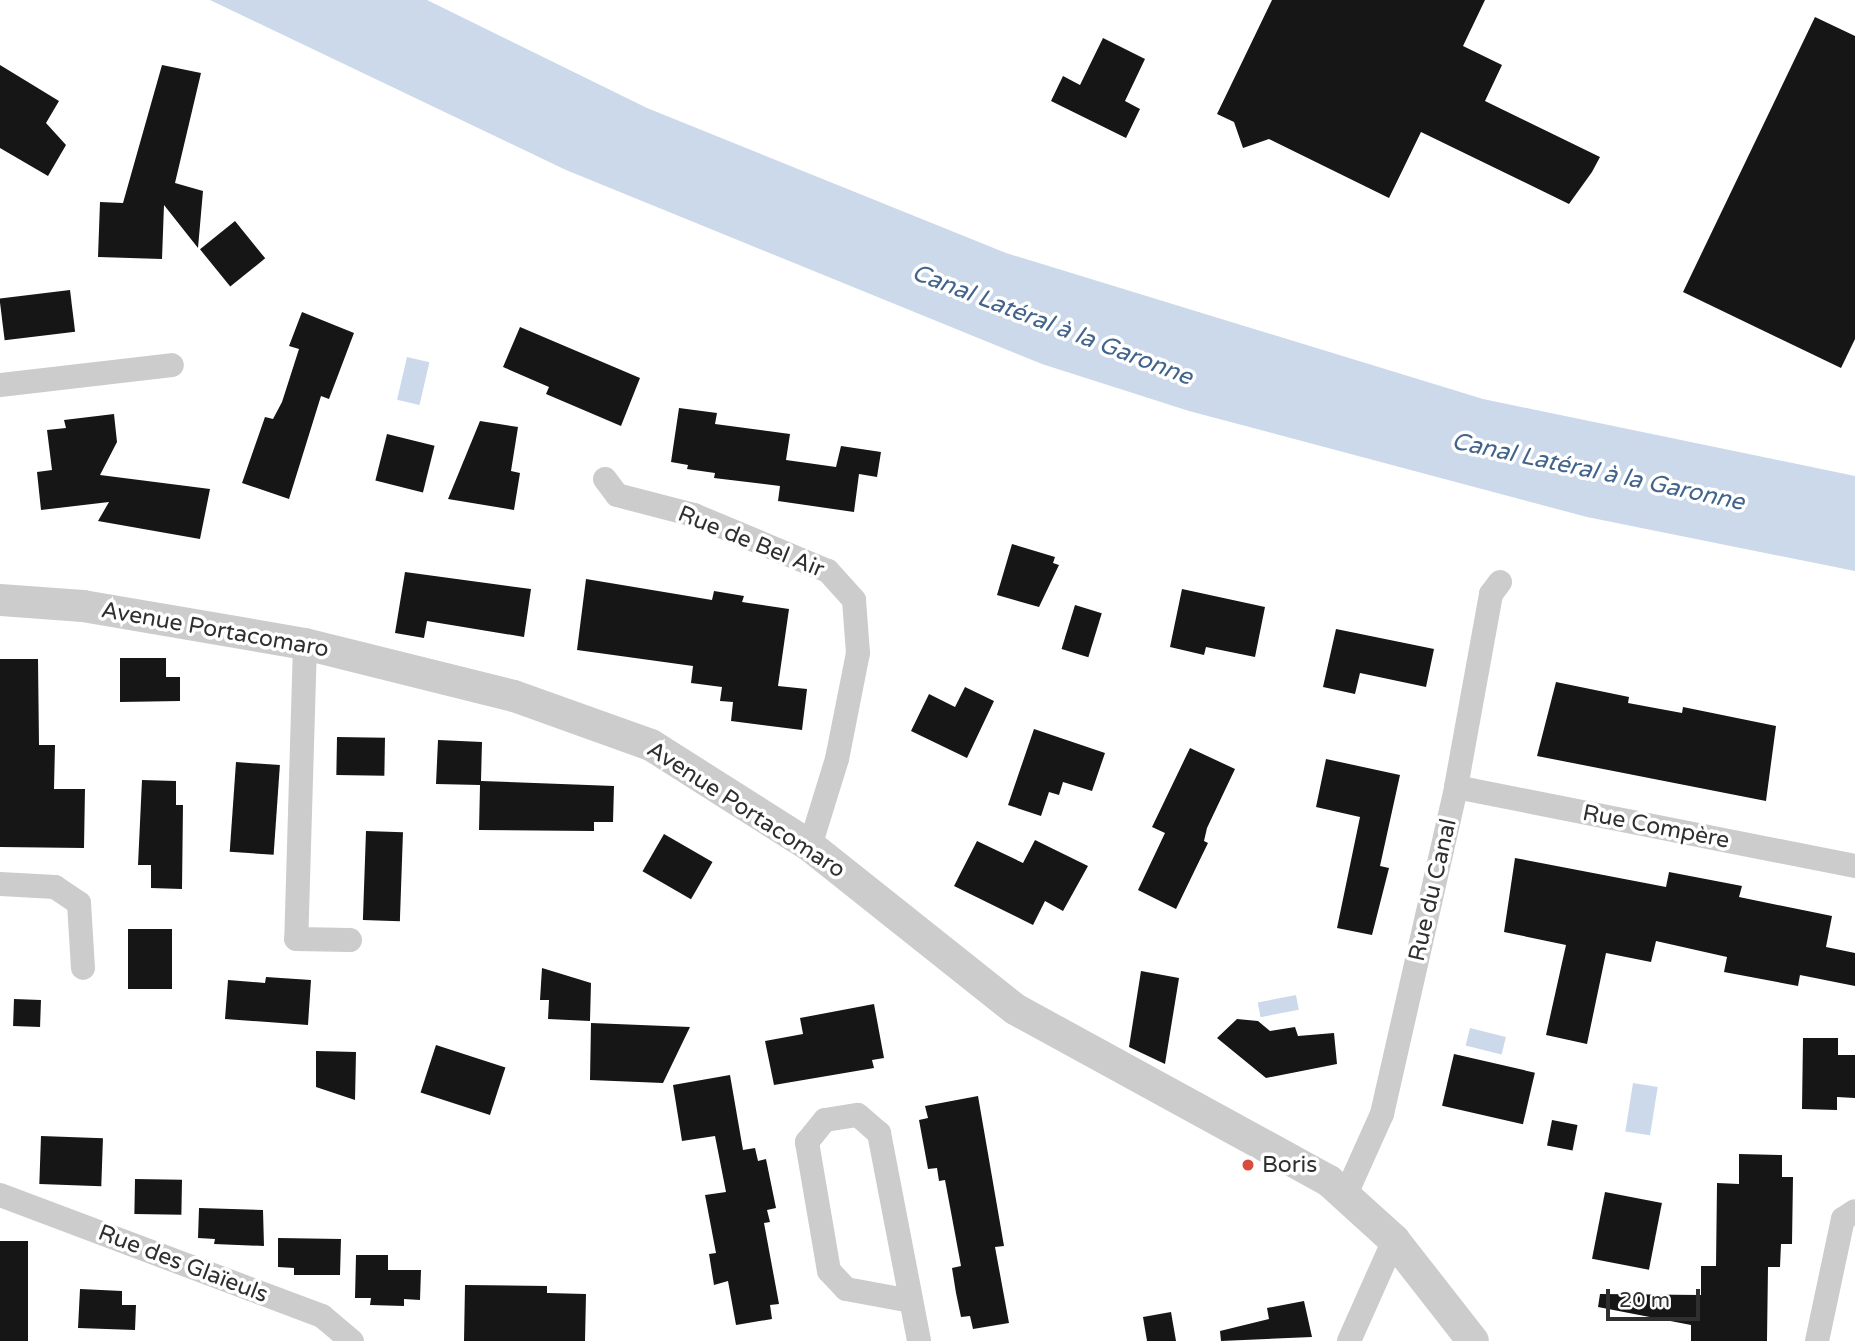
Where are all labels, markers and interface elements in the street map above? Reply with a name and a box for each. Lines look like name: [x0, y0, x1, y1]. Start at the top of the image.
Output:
water label: Canal Latéral à la Garonne: [908, 258, 1196, 392]
water label: Canal Latéral à la Garonne: [1449, 427, 1747, 517]
street label: Rue de Bel Air: [674, 500, 828, 584]
street label: Avenue Portacomaro: [99, 596, 331, 664]
street label: Avenue Portacomaro: [642, 736, 850, 884]
street label: Rue Compère: [1580, 799, 1732, 855]
street label: Rue du Canal: [1403, 816, 1463, 964]
place label: Boris: [1262, 1151, 1317, 1179]
marker: Boris: [1240, 1157, 1256, 1173]
street label: Rue des Glaïeuls: [94, 1219, 272, 1309]
scale bar: [1610, 1274, 1704, 1318]
text: 20 m: [1619, 1288, 1670, 1313]

